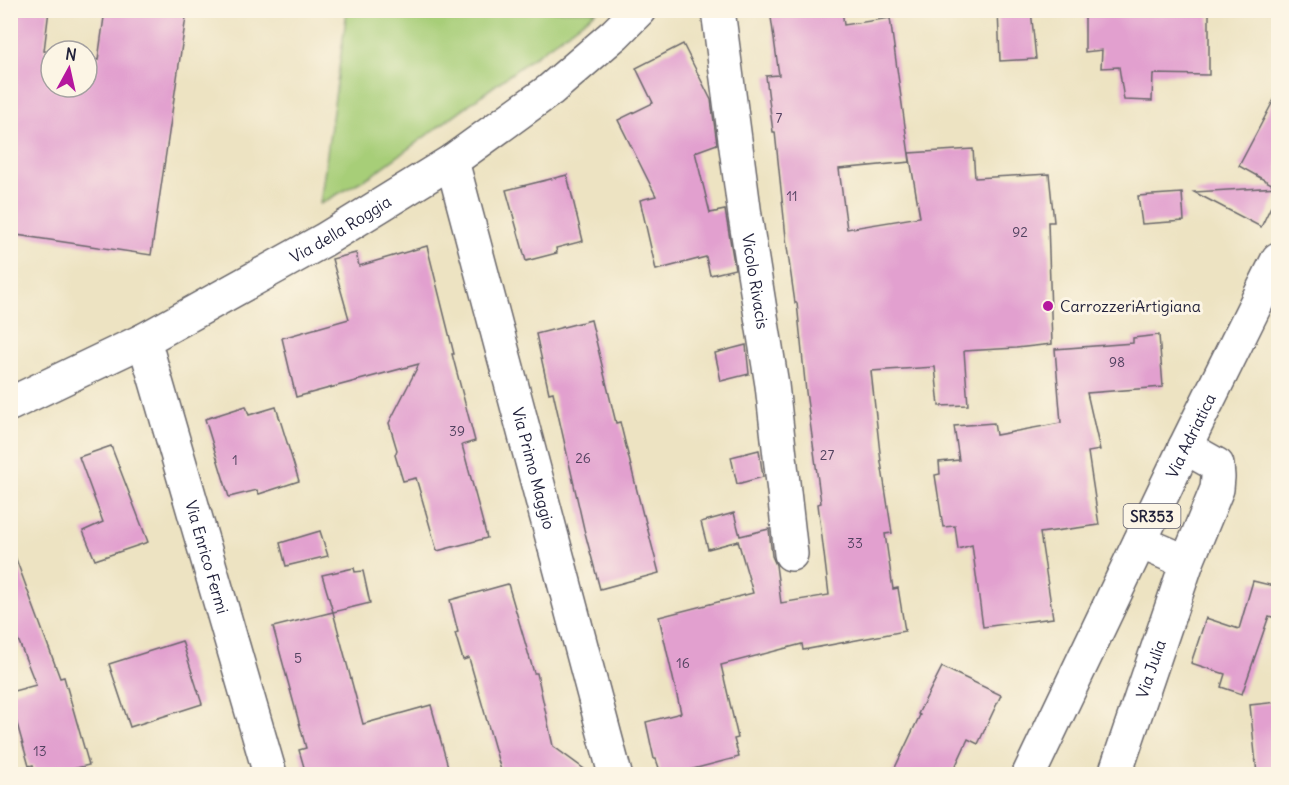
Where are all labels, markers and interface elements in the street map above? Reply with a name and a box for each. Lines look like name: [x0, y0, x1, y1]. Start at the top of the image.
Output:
north arrow: [39, 39, 99, 99]
text: N: [64, 43, 78, 65]
house number: 7: [776, 109, 783, 127]
house number: 11: [786, 187, 798, 205]
street label: Via della Roggia: [286, 191, 395, 267]
house number: 92: [1012, 223, 1028, 241]
street label: Vicolo Rivacis: [738, 232, 773, 331]
place label: CarrozzeriArtigiana: [1060, 296, 1201, 316]
marker: CarrozzeriArtigiana: [1041, 299, 1055, 313]
house number: 98: [1109, 353, 1125, 371]
street label: Via Adriatica: [1162, 390, 1220, 481]
street label: Via Primo Maggio: [508, 405, 560, 532]
house number: 39: [449, 422, 465, 440]
house number: 27: [820, 446, 834, 464]
house number: 26: [575, 449, 591, 467]
house number: 1: [232, 451, 238, 469]
street label: Via Enrico Fermi: [181, 498, 233, 616]
road number: SR353: [1124, 504, 1180, 528]
house number: 33: [847, 534, 863, 552]
street label: Via Julia: [1132, 637, 1170, 701]
house number: 5: [294, 649, 302, 667]
house number: 16: [676, 654, 690, 672]
house number: 13: [33, 742, 47, 760]

